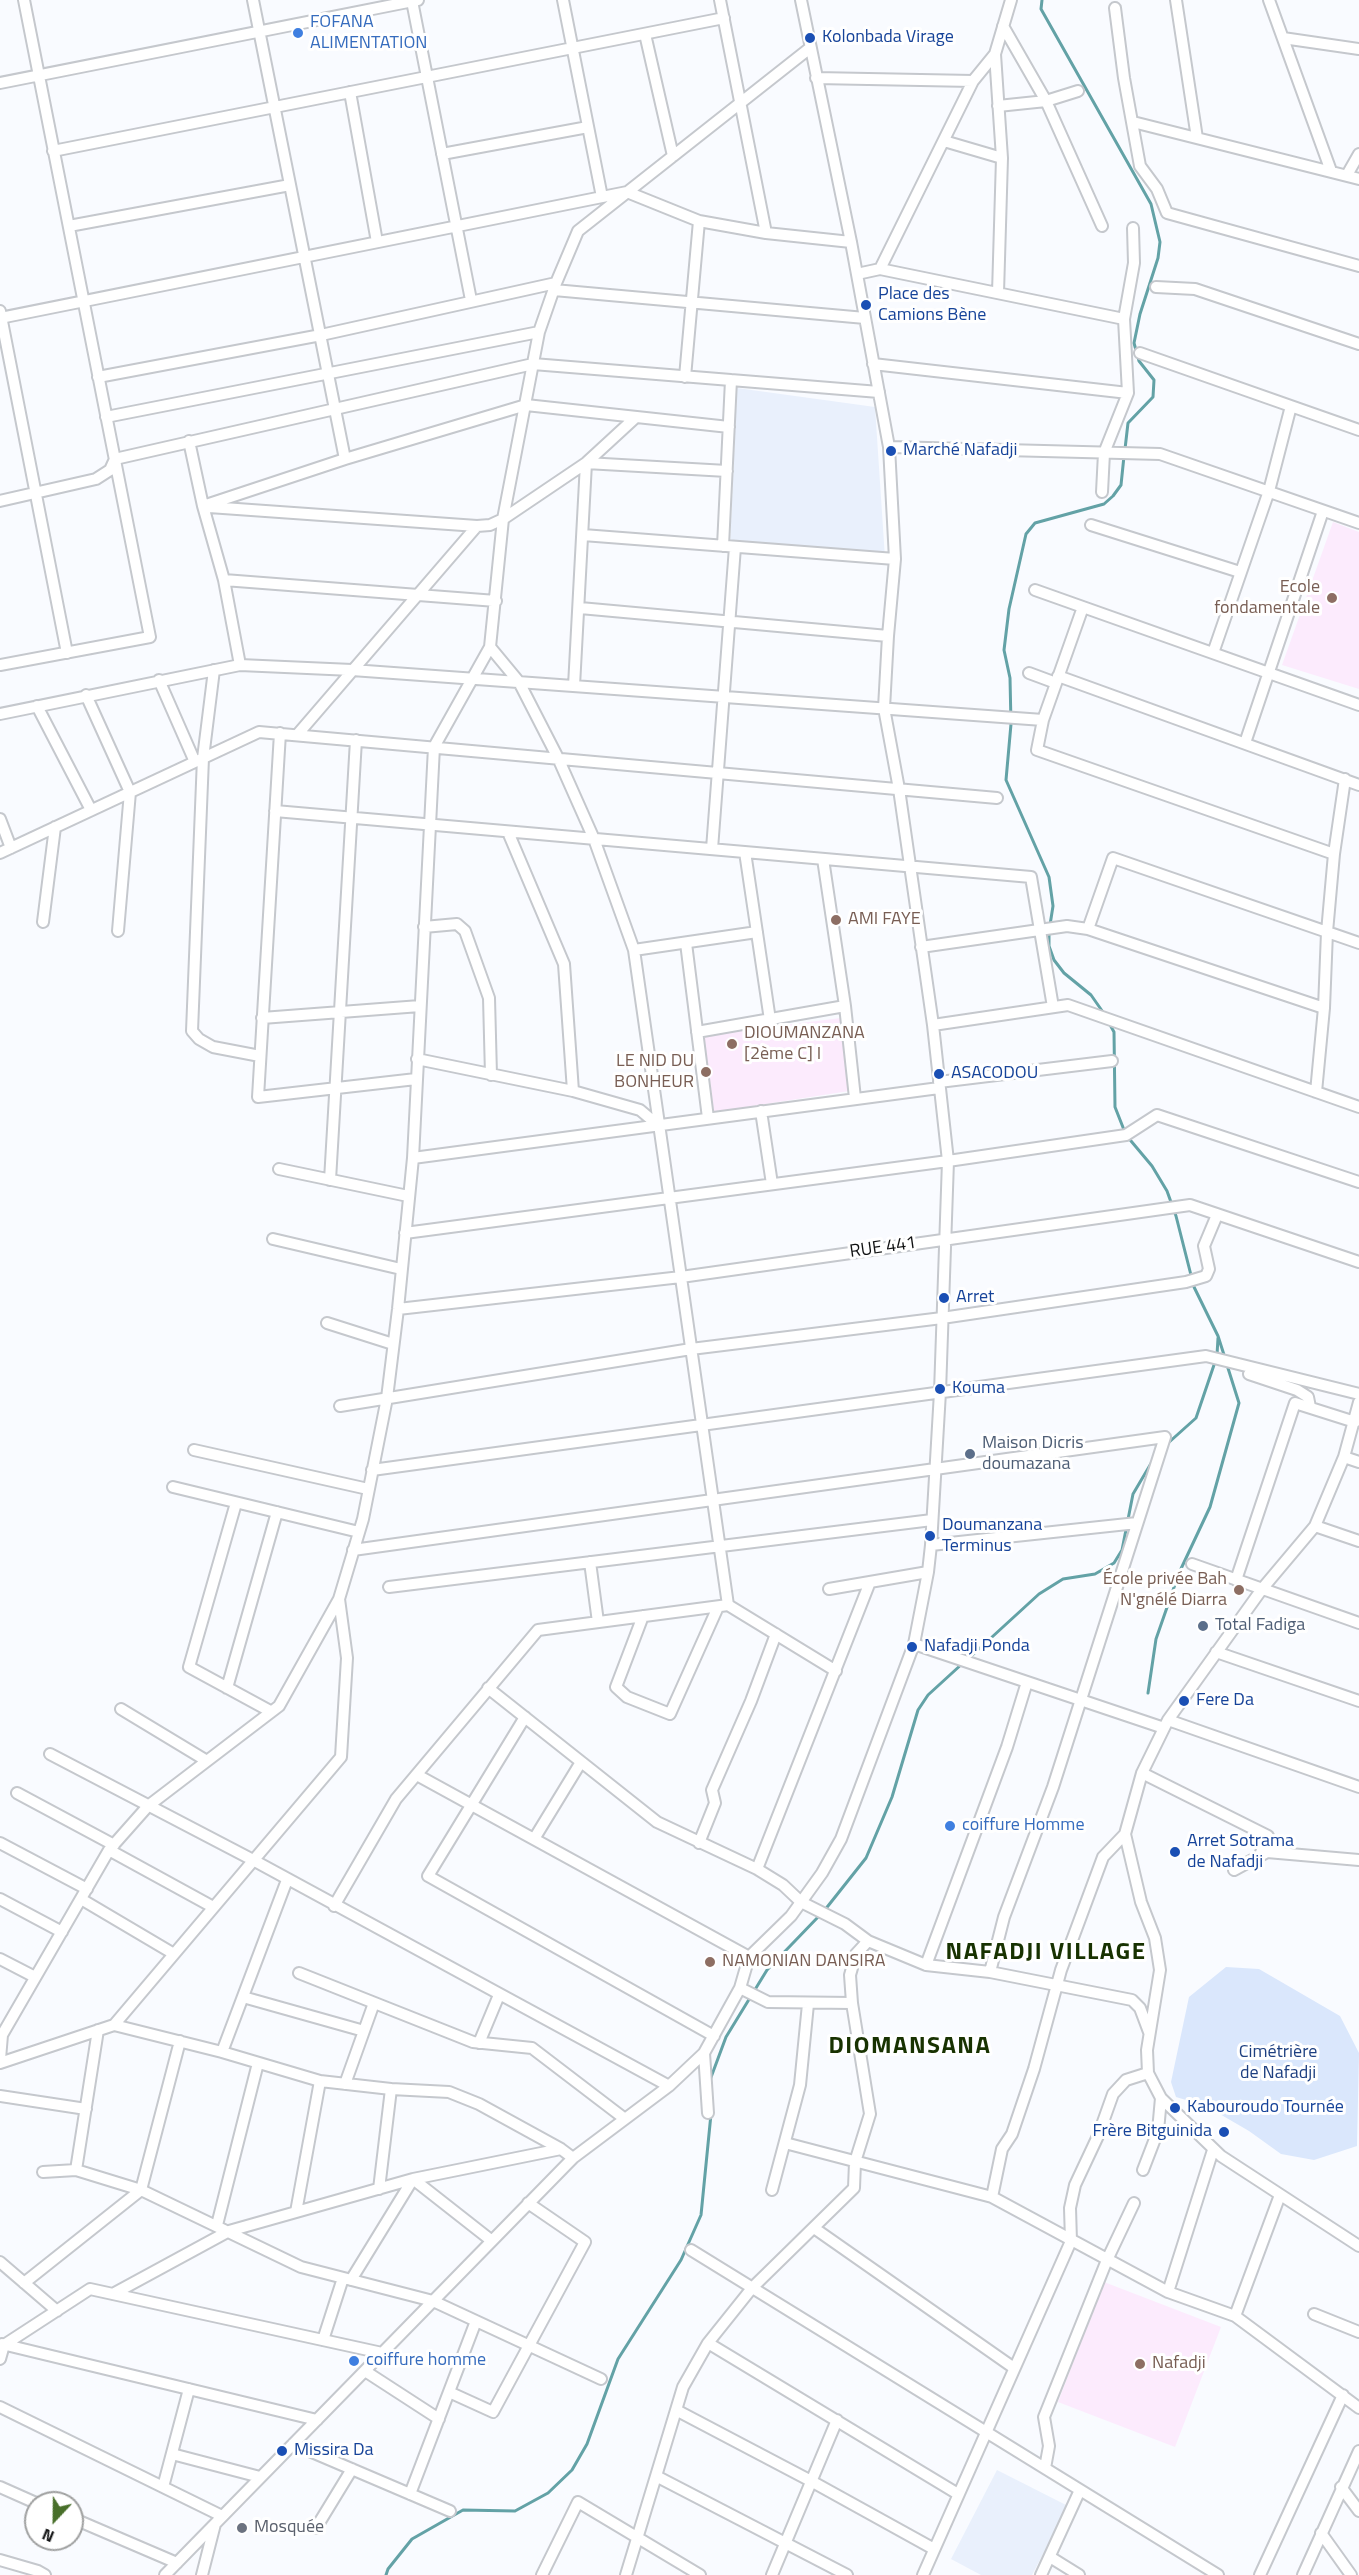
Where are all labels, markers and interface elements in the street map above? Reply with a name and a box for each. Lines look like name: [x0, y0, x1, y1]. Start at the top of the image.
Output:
place label: FOFANA ALIMENTATION: [310, 12, 427, 54]
marker: FOFANA ALIMENTATION: [291, 26, 305, 40]
place label: Kolonbada Virage: [822, 27, 954, 49]
marker: Kolonbada Virage: [803, 31, 817, 45]
place label: Place des Camions Bène: [878, 284, 986, 326]
marker: Place des Camions Bène: [859, 298, 873, 312]
place label: Marché Nafadji: [903, 440, 1017, 462]
marker: Marché Nafadji: [884, 444, 898, 458]
place label: Ecole fondamentale: [1214, 577, 1320, 620]
marker: Ecole fondamentale: [1325, 591, 1339, 605]
place label: AMI FAYE: [848, 909, 921, 931]
marker: AMI FAYE: [829, 913, 843, 927]
place label: DIOUMANZANA [2ème C] I: [744, 1023, 865, 1066]
marker: DIOUMANZANA [2ème C] I: [725, 1037, 739, 1051]
place label: LE NID DU BONHEUR: [614, 1051, 694, 1094]
place label: ASACODOU: [951, 1063, 1038, 1085]
marker: LE NID DU BONHEUR: [699, 1065, 713, 1079]
marker: ASACODOU: [932, 1067, 946, 1081]
street label: RUE 441: [848, 1233, 918, 1263]
place label: Arret: [956, 1287, 994, 1309]
marker: Arret: [937, 1291, 951, 1305]
place label: Kouma: [952, 1378, 1005, 1400]
marker: Kouma: [933, 1382, 947, 1396]
place label: Maison Dicris doumazana: [982, 1433, 1084, 1476]
marker: Maison Dicris doumazana: [963, 1447, 977, 1461]
place label: Doumanzana Terminus: [942, 1515, 1042, 1558]
marker: Doumanzana Terminus: [923, 1529, 937, 1543]
place label: École privée Bah N'gnélé Diarra: [1103, 1569, 1227, 1612]
marker: École privée Bah N'gnélé Diarra: [1232, 1583, 1246, 1597]
place label: Total Fadiga: [1215, 1615, 1305, 1637]
marker: Total Fadiga: [1196, 1619, 1210, 1633]
place label: Nafadji Ponda: [924, 1636, 1030, 1658]
marker: Nafadji Ponda: [905, 1640, 919, 1654]
place label: Fere Da: [1196, 1690, 1254, 1712]
marker: Fere Da: [1177, 1694, 1191, 1708]
place label: coiffure Homme: [962, 1815, 1085, 1837]
marker: coiffure Homme: [943, 1819, 957, 1833]
place label: Arret Sotrama de Nafadji: [1187, 1831, 1294, 1874]
marker: Arret Sotrama de Nafadji: [1168, 1845, 1182, 1859]
district label: NAFADJI VILLAGE: [946, 1939, 1146, 1967]
place label: NAMONIAN DANSIRA: [722, 1951, 885, 1973]
marker: NAMONIAN DANSIRA: [703, 1955, 717, 1969]
district label: DIOMANSANA: [829, 2033, 991, 2061]
park label: Cimétrière de Nafadji: [1239, 2042, 1317, 2084]
place label: Kabouroudo Tournée: [1187, 2097, 1344, 2119]
marker: Kabouroudo Tournée: [1168, 2101, 1182, 2115]
place label: Frère Bitguinida: [1092, 2121, 1212, 2143]
marker: Frère Bitguinida: [1217, 2125, 1231, 2139]
place label: coiffure homme: [366, 2350, 486, 2372]
place label: Nafadji: [1152, 2353, 1206, 2375]
marker: coiffure homme: [347, 2354, 361, 2368]
marker: Nafadji: [1133, 2357, 1147, 2371]
place label: Missira Da: [294, 2440, 374, 2462]
marker: Missira Da: [275, 2444, 289, 2458]
north arrow: [24, 2491, 84, 2551]
place label: Mosquée: [254, 2517, 324, 2539]
marker: Mosquée: [235, 2521, 249, 2535]
text: N: [38, 2523, 58, 2549]

